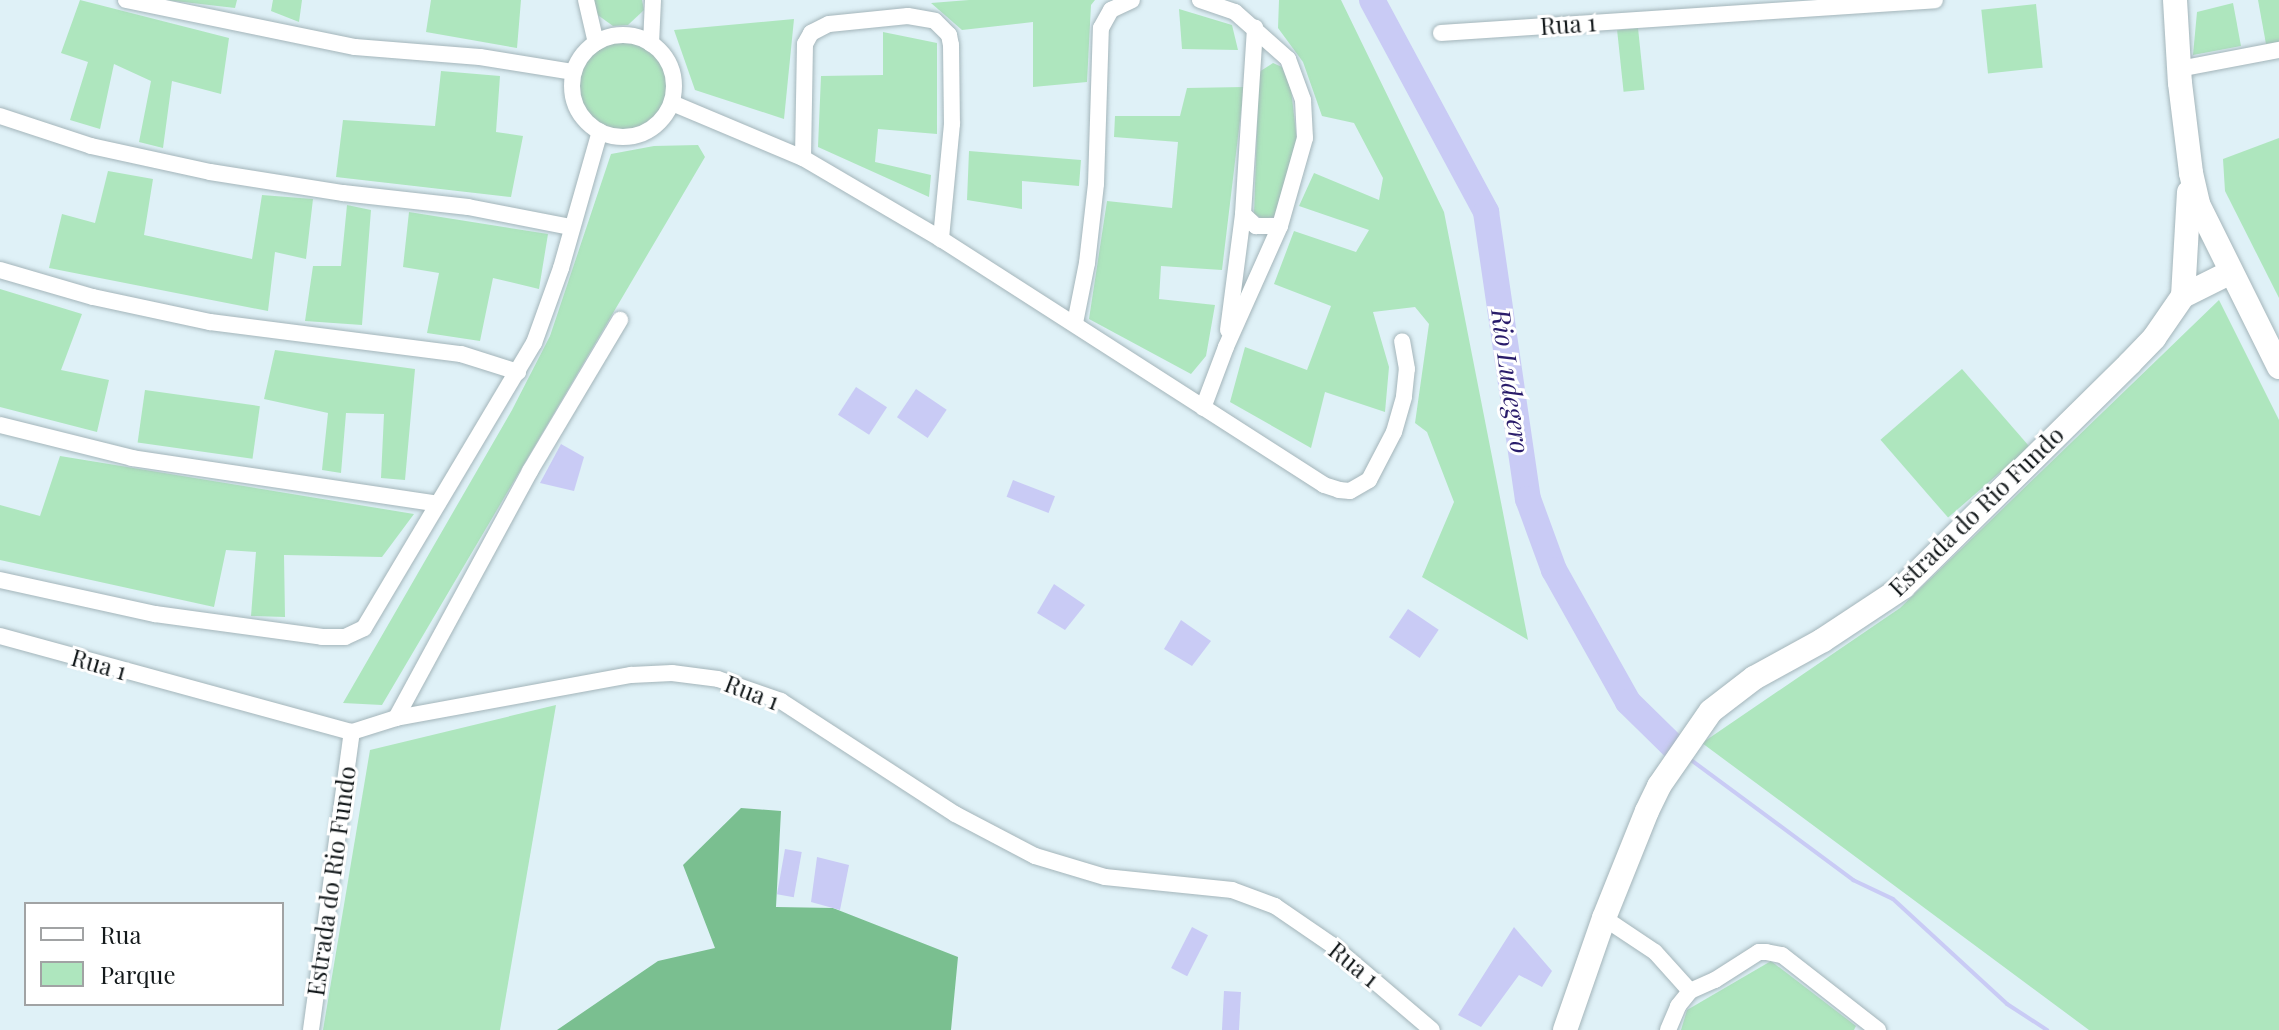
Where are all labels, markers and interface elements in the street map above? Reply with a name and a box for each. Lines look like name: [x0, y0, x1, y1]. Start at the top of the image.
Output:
street label: Rua 1: [1539, 8, 1597, 40]
water label: Rio Ludegero: [1485, 307, 1537, 455]
street label: Estrada do Rio Fundo: [1882, 420, 2070, 602]
street label: Rua 1: [68, 642, 130, 686]
street label: Rua 1: [721, 668, 783, 716]
street label: Estrada do Rio Fundo: [301, 764, 361, 998]
legend: [24, 902, 284, 1006]
text: Rua: [100, 918, 141, 950]
street label: Rua 1: [1323, 935, 1385, 993]
text: Parque: [100, 958, 176, 990]

